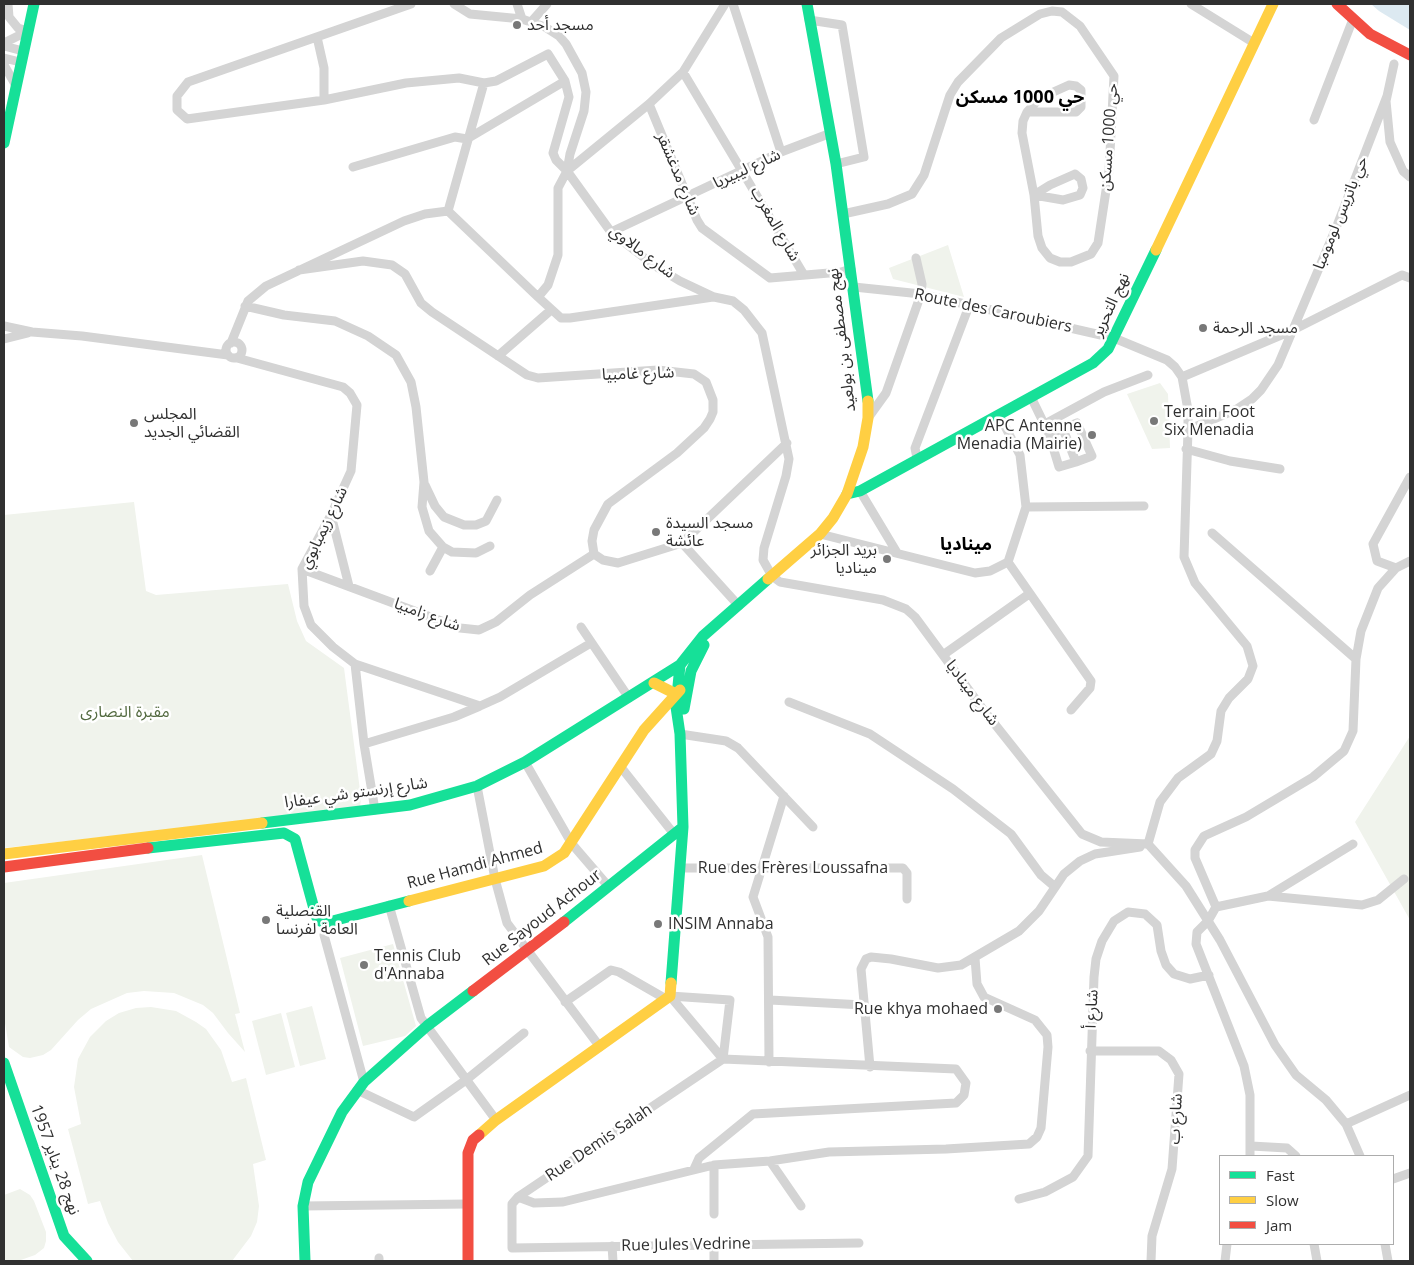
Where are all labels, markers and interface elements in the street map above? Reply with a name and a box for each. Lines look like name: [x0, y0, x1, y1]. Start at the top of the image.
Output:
place label: مسجد أحد: [527, 15, 594, 35]
marker: مسجد أحد: [511, 19, 523, 31]
street label: حي 1000 مسكن: [1096, 83, 1122, 191]
district label: حي 1000 مسكن: [956, 87, 1084, 109]
street label: شارع مدغشقر: [652, 130, 704, 218]
street label: شارع ليبيريا: [710, 145, 784, 193]
street label: حي باتريس لومومبا: [1310, 154, 1372, 272]
street label: شارع المغرب: [746, 183, 804, 265]
street label: شارع مالاوي: [605, 221, 679, 283]
street label: نهج مصطفى بن بولعيد: [824, 267, 860, 413]
street label: نهج التحرير: [1088, 270, 1134, 340]
street label: Route des Caroubiers: [912, 285, 1074, 337]
place label: مسجد الرحمة: [1213, 318, 1298, 338]
marker: مسجد الرحمة: [1197, 322, 1209, 334]
street label: شارع غامبيا: [601, 363, 675, 385]
place label: Terrain Foot Six Menadia: [1164, 402, 1255, 440]
place label: المجلس القضائي الجديد: [144, 404, 240, 442]
marker: Terrain Foot Six Menadia: [1148, 415, 1160, 427]
place label: APC Antenne Menadia (Mairie): [957, 416, 1082, 454]
marker: المجلس القضائي الجديد: [128, 417, 140, 429]
marker: APC Antenne Menadia (Mairie): [1086, 429, 1098, 441]
street label: شارع زيمبابوي: [296, 484, 352, 572]
place label: مسجد السيدة عائشة: [666, 513, 753, 551]
marker: مسجد السيدة عائشة: [650, 526, 662, 538]
district label: ميناديا: [940, 534, 992, 556]
place label: بريد الجزائر ميناديا: [811, 540, 877, 578]
marker: بريد الجزائر ميناديا: [881, 553, 893, 565]
street label: شارع زامبيا: [391, 594, 463, 636]
street label: شارع ميناديا: [941, 657, 1003, 729]
park label: مقبرة النصارى: [80, 702, 170, 722]
street label: شارع إرنستو شي عيفارا: [283, 773, 429, 813]
street label: Rue Hamdi Ahmed: [405, 839, 545, 893]
street label: Rue des Frères Loussafna: [698, 858, 888, 878]
street label: Rue Sayoud Achour: [479, 866, 605, 970]
place label: القنصلية العامة لفرنسا: [276, 901, 358, 939]
marker: القنصلية العامة لفرنسا: [260, 914, 272, 926]
place label: INSIM Annaba: [668, 914, 774, 934]
marker: INSIM Annaba: [652, 918, 664, 930]
place label: Tennis Club d'Annaba: [374, 946, 461, 984]
marker: Tennis Club d'Annaba: [358, 959, 370, 971]
street label: شارع أ: [1081, 989, 1103, 1029]
place label: Rue khya mohaed: [854, 999, 988, 1019]
marker: Rue khya mohaed: [992, 1003, 1004, 1015]
street label: شارع ب: [1165, 1093, 1187, 1145]
street label: Rue Demis Salah: [542, 1100, 656, 1186]
street label: نهج 28 يناير 1957: [26, 1102, 84, 1218]
legend: [1219, 1155, 1394, 1245]
text: Fast: [1266, 1165, 1295, 1185]
text: Slow: [1266, 1190, 1299, 1210]
text: Jam: [1266, 1215, 1292, 1235]
street label: Rue Jules Vedrine: [621, 1234, 751, 1256]

